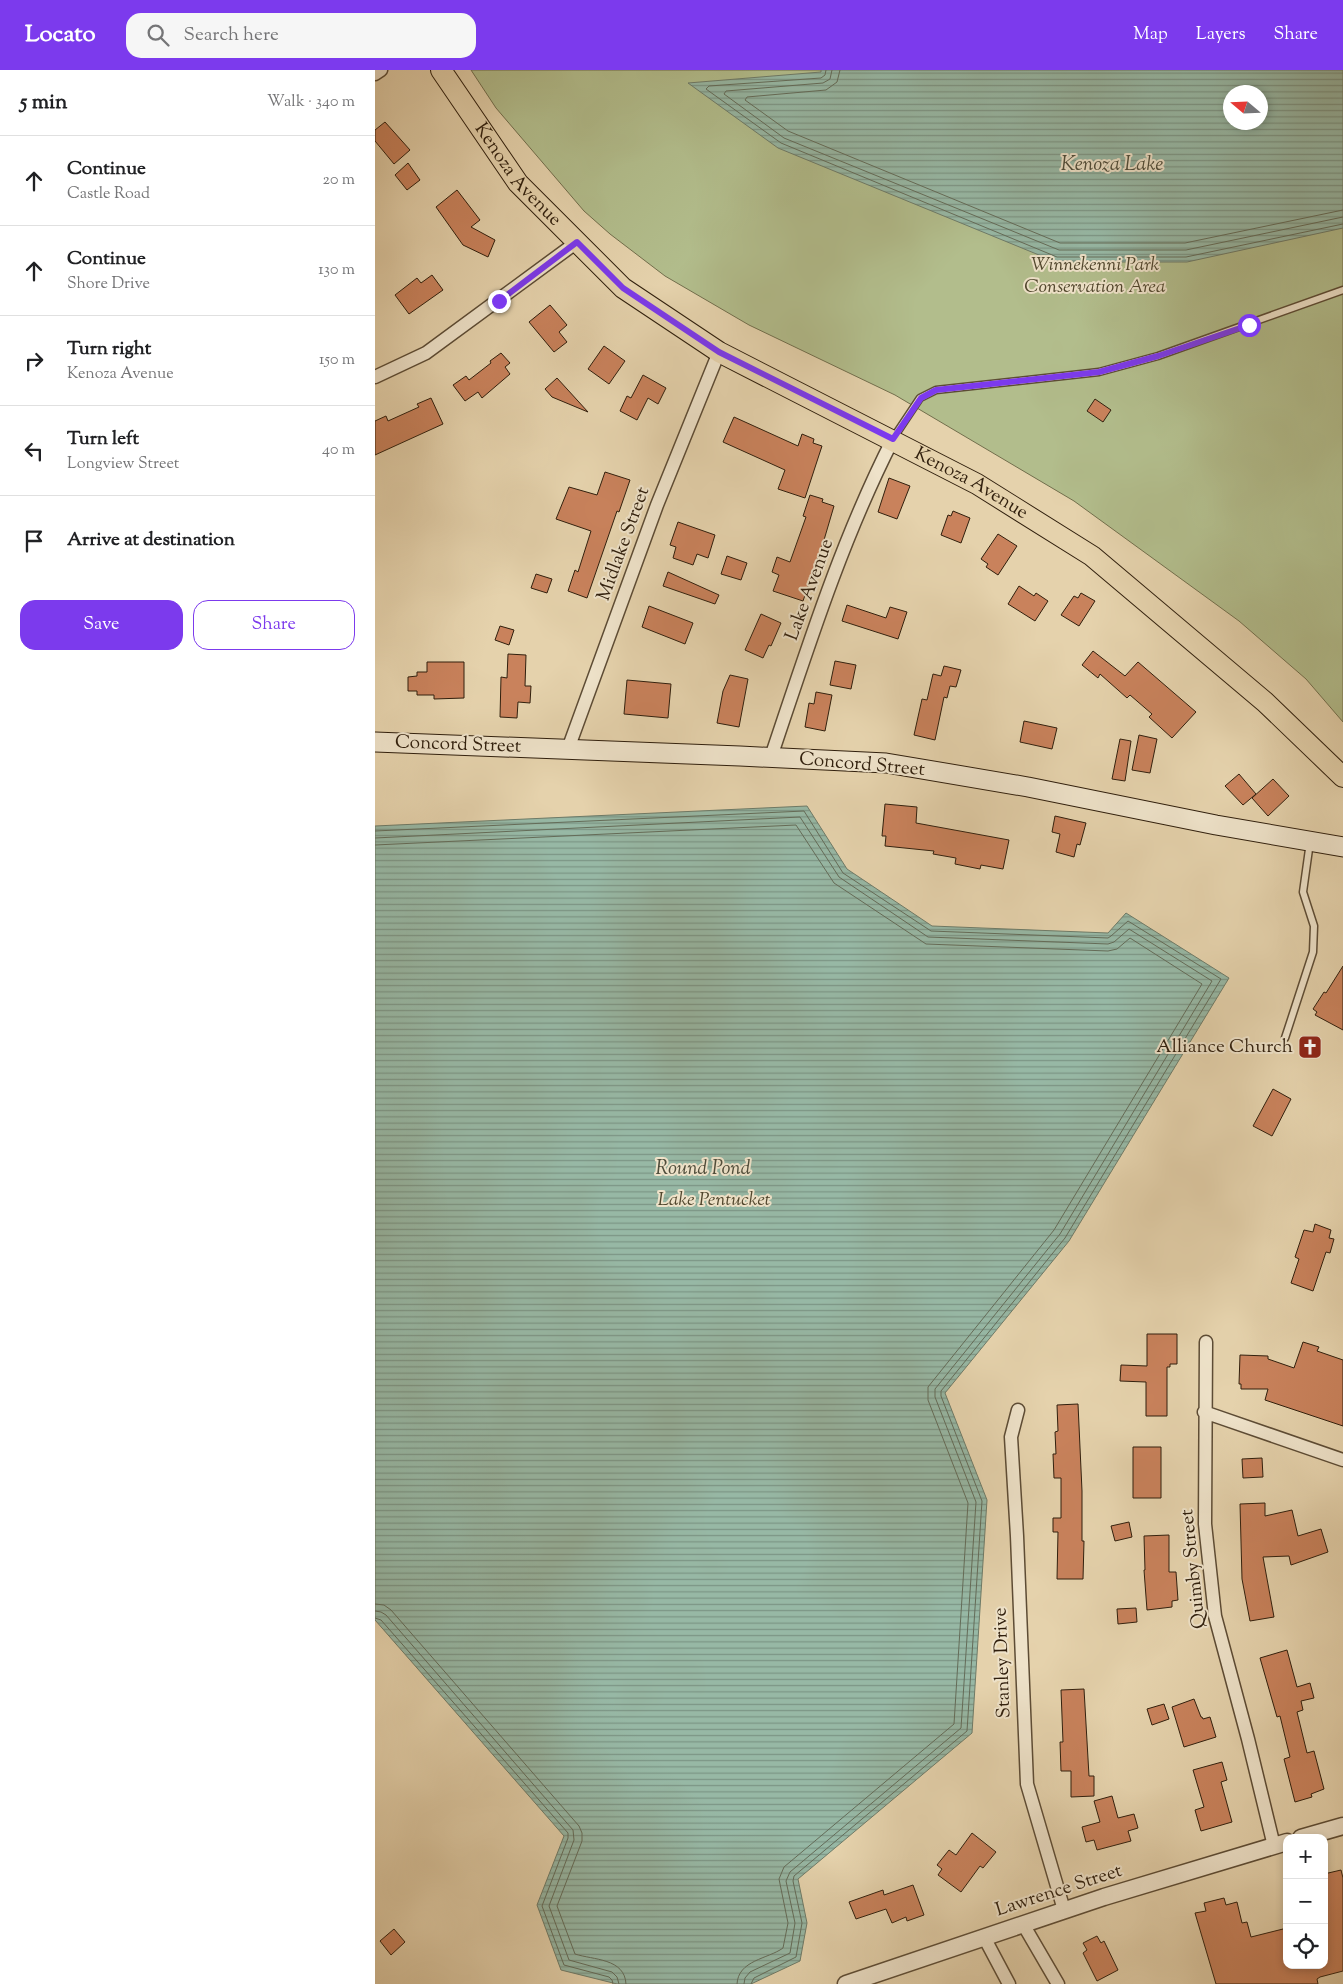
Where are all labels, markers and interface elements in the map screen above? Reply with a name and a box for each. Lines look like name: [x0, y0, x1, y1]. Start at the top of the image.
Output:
search box: [126, 13, 476, 58]
text: Locato: [25, 18, 96, 52]
icon: search: [144, 21, 172, 49]
text: Search here: [184, 22, 279, 49]
text: Map: [1133, 22, 1168, 48]
text: Layers: [1196, 22, 1246, 48]
text: Share: [1274, 22, 1318, 48]
north arrow: [1223, 85, 1268, 130]
text: 5 min: [20, 88, 67, 118]
text: Walk · 340 m: [267, 91, 355, 114]
street label: Kenoza Avenue: [467, 117, 568, 233]
water label: Kenoza Lake: [1061, 151, 1163, 180]
text: Continue: [67, 156, 146, 183]
icon: ahead: [20, 167, 48, 195]
text: 20 m: [322, 169, 355, 192]
text: Castle Road: [67, 183, 150, 206]
text: Continue: [67, 246, 146, 273]
park label: Winnekenni Park Conservation Area: [1024, 252, 1166, 301]
icon: ahead: [20, 257, 48, 285]
text: 130 m: [318, 259, 355, 282]
text: Shore Drive: [67, 273, 150, 296]
route end: [488, 290, 511, 313]
route start: [1238, 314, 1261, 337]
text: Turn right: [67, 336, 151, 363]
icon: right: [20, 347, 48, 375]
text: 150 m: [319, 349, 355, 372]
text: Kenoza Avenue: [67, 363, 174, 386]
text: Turn left: [67, 426, 139, 453]
icon: left: [20, 437, 48, 465]
text: 40 m: [322, 439, 355, 462]
street label: Kenoza Avenue: [910, 441, 1033, 526]
text: Longview Street: [67, 453, 179, 476]
street label: Midlake Street: [591, 483, 657, 605]
icon: arrive: [20, 527, 48, 555]
text: Arrive at destination: [67, 527, 235, 554]
street label: Lake Avenue: [779, 535, 841, 645]
button: Save: [20, 600, 183, 650]
button: Share: [193, 600, 355, 650]
street label: Concord Street: [394, 729, 522, 761]
street label: Concord Street: [798, 746, 927, 784]
place label: Alliance Church: [1156, 1034, 1293, 1061]
church icon: Alliance Church: [1297, 1034, 1323, 1060]
water label: Round Pond: [655, 1155, 751, 1184]
park label: Lake Pentucket: [658, 1187, 771, 1214]
street label: Quimby Street: [1174, 1507, 1214, 1630]
street label: Stanley Drive: [988, 1607, 1018, 1719]
map controls: [1283, 1834, 1328, 1969]
button: +: [1283, 1834, 1328, 1879]
street label: Lawrence Street: [992, 1858, 1126, 1924]
button: −: [1283, 1879, 1328, 1924]
button: locate: [1283, 1924, 1328, 1969]

